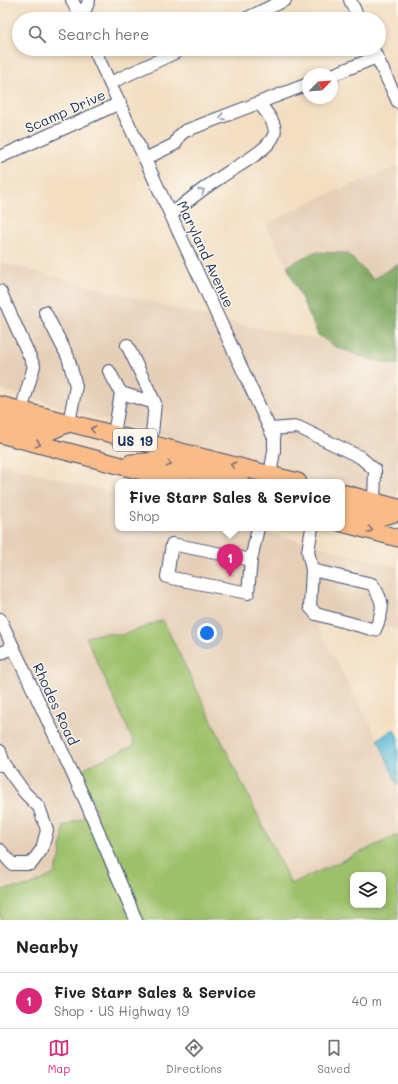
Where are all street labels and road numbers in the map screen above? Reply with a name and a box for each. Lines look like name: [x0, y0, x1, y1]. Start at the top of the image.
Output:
street label: Scamp Drive: [22, 85, 108, 137]
street label: Maryland Avenue: [173, 197, 239, 311]
road number: US 19: [113, 429, 157, 451]
street label: Rhodes Road: [29, 660, 83, 748]

